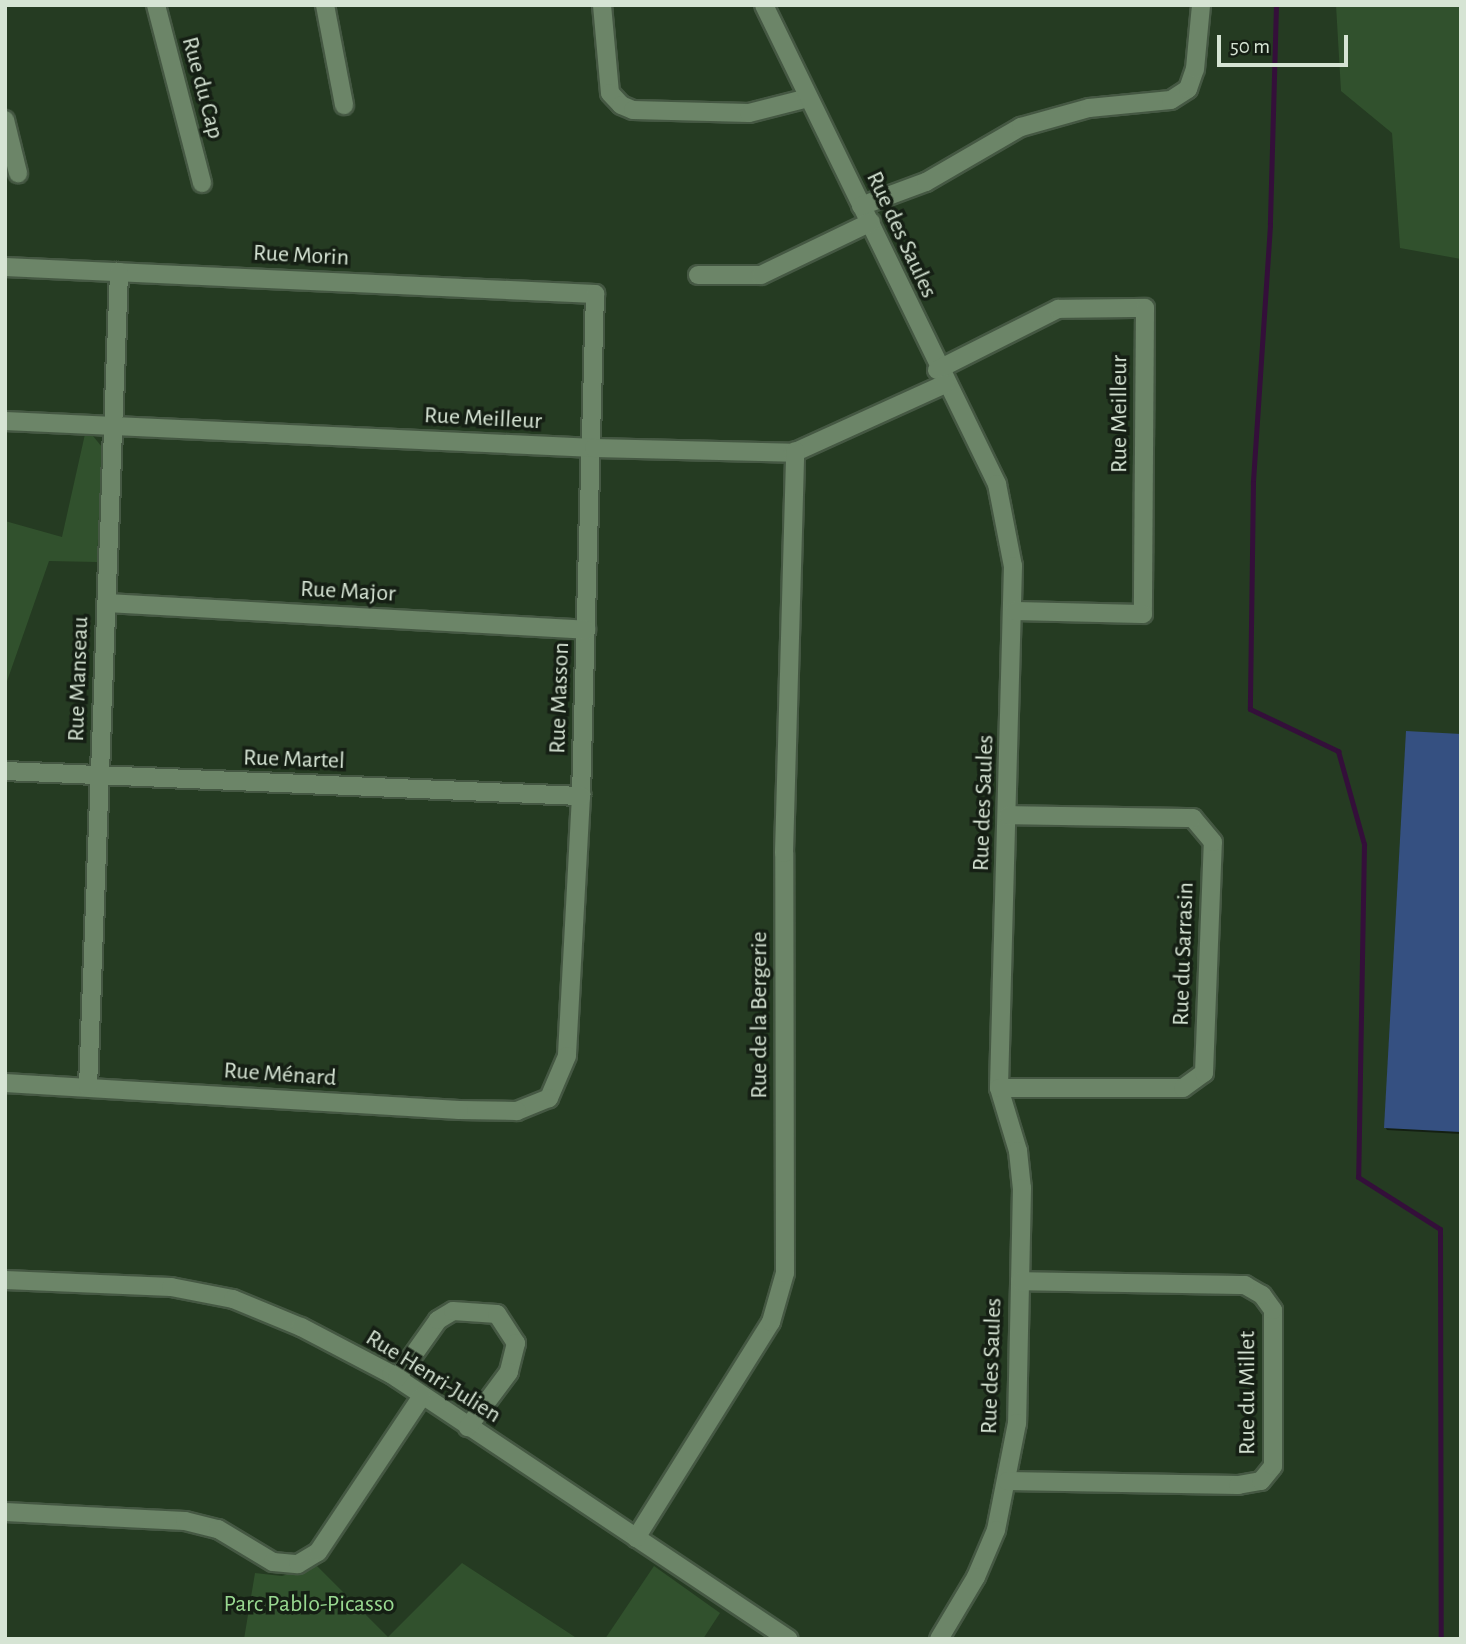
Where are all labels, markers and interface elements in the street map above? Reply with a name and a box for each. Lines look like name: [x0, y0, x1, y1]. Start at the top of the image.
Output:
scale bar: [1221, 21, 1352, 65]
street label: Rue du Cap: [175, 34, 229, 142]
text: 50 m: [1230, 36, 1270, 57]
street label: Rue des Saules: [859, 167, 943, 303]
street label: Rue Morin: [252, 239, 350, 273]
street label: Rue Meilleur: [1106, 355, 1134, 473]
street label: Rue Meilleur: [423, 402, 543, 436]
street label: Rue Major: [300, 575, 396, 609]
street label: Rue Manseau: [62, 616, 96, 742]
street label: Rue Masson: [544, 642, 576, 754]
street label: Rue des Saules: [967, 734, 1001, 872]
street label: Rue Martel: [243, 744, 345, 776]
street label: Rue du Sarrasin: [1167, 882, 1201, 1026]
street label: Rue de la Bergerie: [746, 931, 774, 1099]
street label: Rue Ménard: [223, 1057, 337, 1093]
street label: Rue des Saules: [975, 1297, 1009, 1435]
street label: Rue Henri-Julien: [360, 1324, 506, 1430]
street label: Rue du Millet: [1234, 1331, 1262, 1455]
park label: Parc Pablo-Picasso: [223, 1591, 395, 1619]

